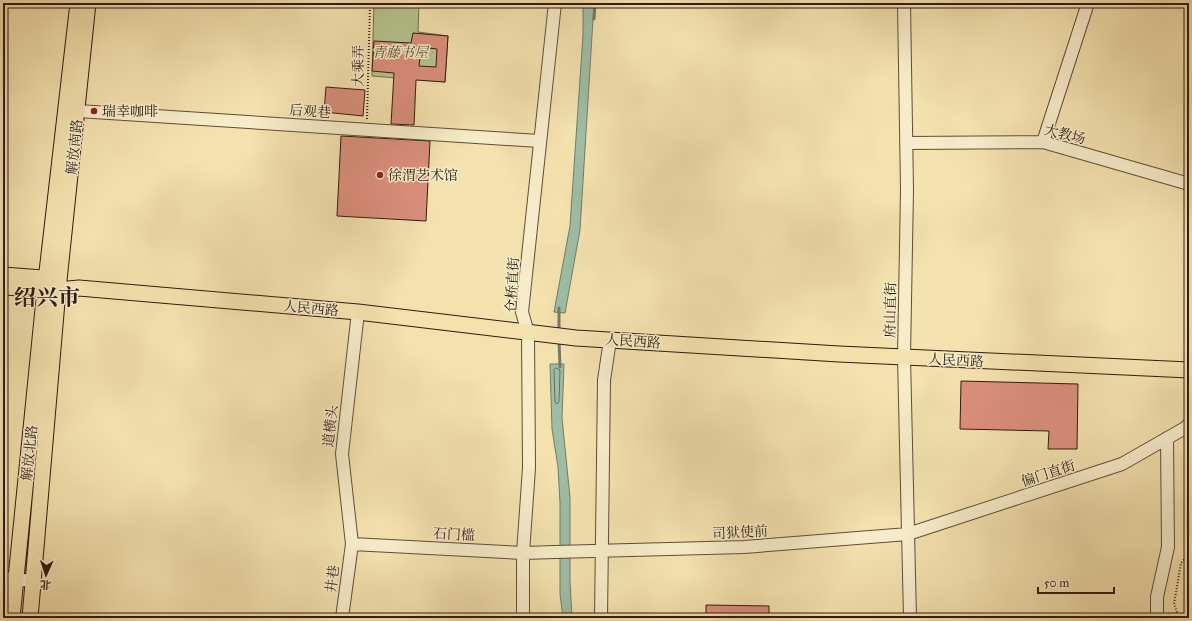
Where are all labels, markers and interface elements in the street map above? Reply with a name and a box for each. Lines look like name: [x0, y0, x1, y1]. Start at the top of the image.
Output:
park label: 青藤书屋: [372, 44, 430, 61]
street label: 大乘弄: [350, 45, 367, 87]
street label: 后观巷: [288, 102, 332, 121]
place label: 瑞幸咖啡: [102, 103, 158, 120]
marker: 瑞幸咖啡: [89, 106, 99, 116]
street label: 解放南路: [63, 118, 86, 176]
street label: 大教场: [1042, 121, 1087, 148]
place label: 徐渭艺术馆: [388, 167, 458, 184]
marker: 徐渭艺术馆: [375, 170, 385, 180]
street label: 仓桥直街: [503, 257, 522, 313]
street label: 府山直街: [882, 282, 899, 338]
district label: 绍兴市: [14, 284, 80, 311]
street label: 人民西路: [282, 298, 340, 319]
street label: 人民西路: [604, 331, 661, 352]
street label: 人民西路: [928, 351, 984, 370]
street label: 道横头: [320, 404, 341, 448]
street label: 解放北路: [18, 424, 41, 482]
street label: 偏门直街: [1019, 457, 1077, 490]
street label: 司狱使前: [712, 523, 768, 542]
street label: 石门槛: [433, 525, 475, 544]
north arrow: [26, 555, 66, 595]
street label: 井巷: [322, 564, 343, 594]
scale bar: [1038, 569, 1114, 595]
text: 50 m: [1044, 576, 1069, 590]
text: 北: [40, 578, 51, 591]

